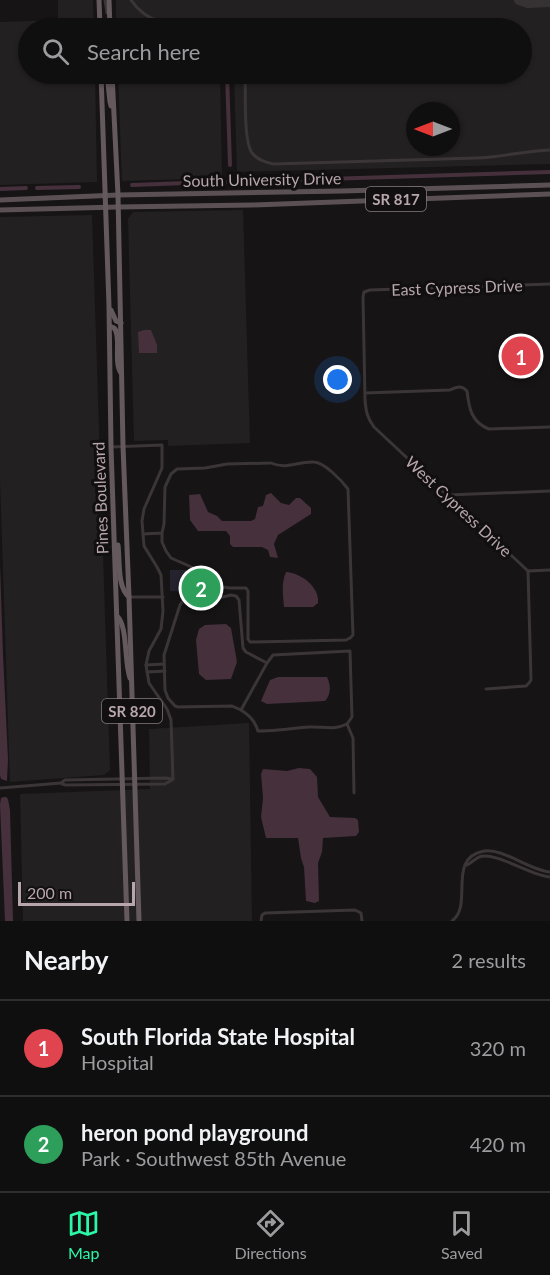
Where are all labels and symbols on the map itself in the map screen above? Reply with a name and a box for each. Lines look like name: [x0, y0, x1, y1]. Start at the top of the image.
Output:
north arrow: [406, 102, 460, 156]
street label: South University Drive: [183, 168, 341, 190]
road number: SR 817: [366, 187, 426, 211]
street label: East Cypress Drive: [391, 275, 523, 299]
pin: 1: [502, 334, 540, 378]
your location: [323, 365, 352, 394]
street label: Pines Boulevard: [89, 441, 111, 555]
street label: West Cypress Drive: [402, 452, 516, 560]
pin: 2: [182, 566, 220, 610]
road number: SR 820: [102, 699, 162, 723]
scale bar: [18, 879, 135, 906]

